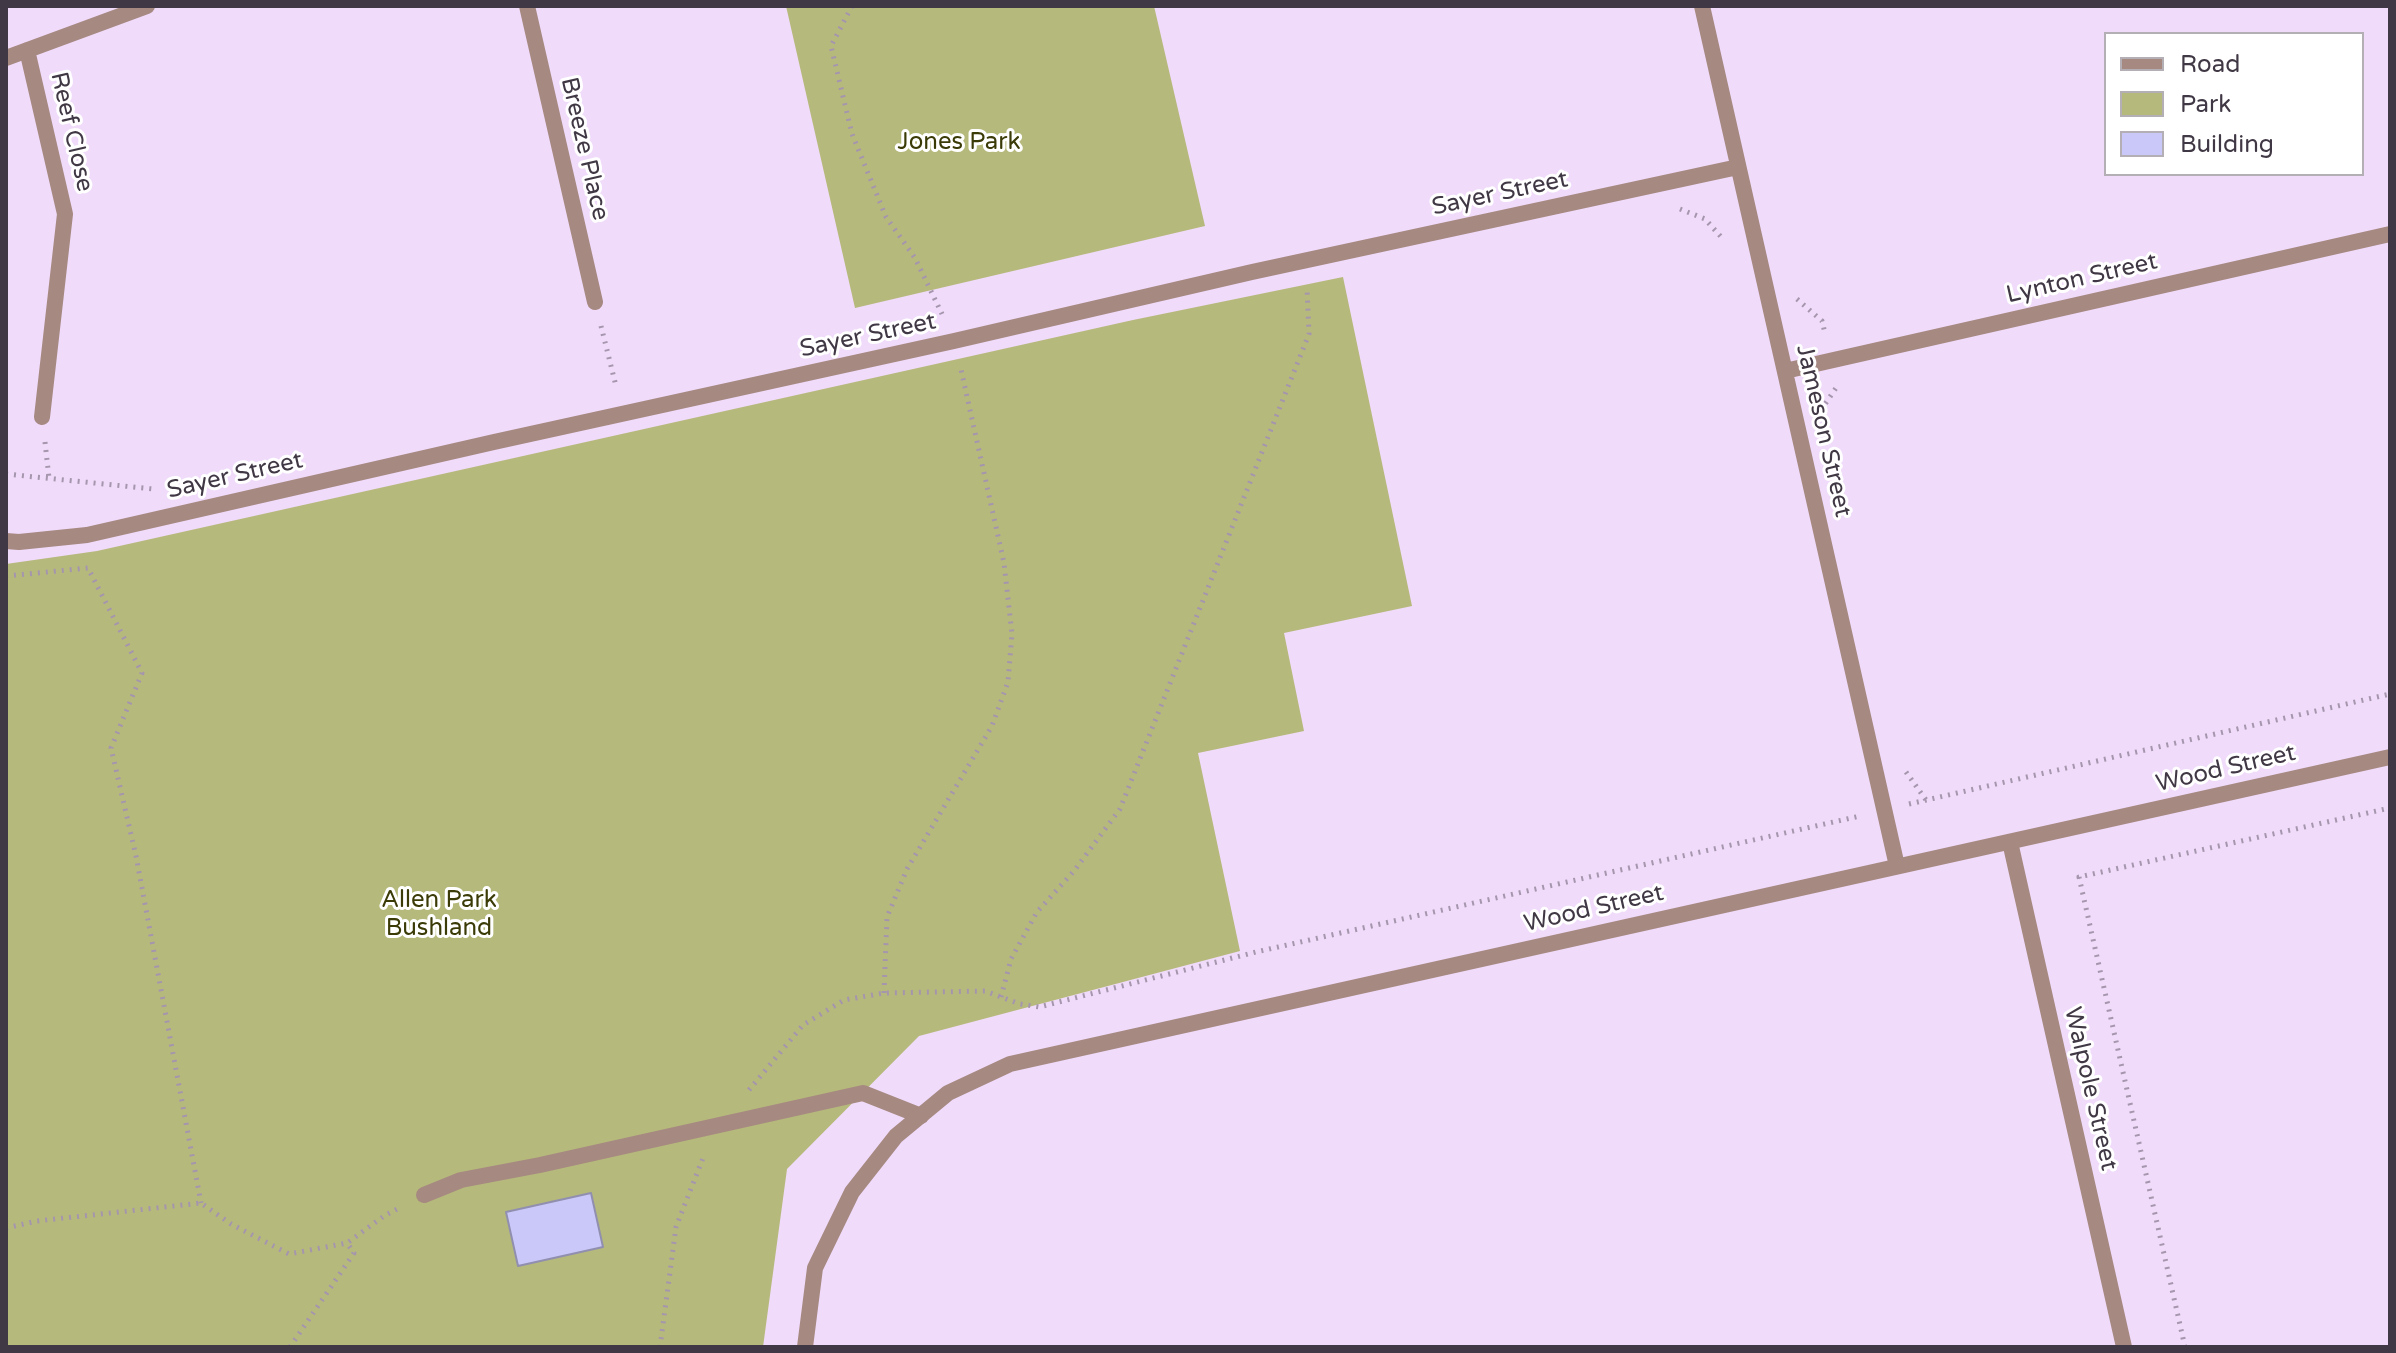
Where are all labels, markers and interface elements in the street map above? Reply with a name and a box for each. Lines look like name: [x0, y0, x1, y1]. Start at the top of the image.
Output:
legend: [2104, 32, 2364, 176]
text: Road: [2180, 50, 2240, 79]
street label: Reef Close: [43, 69, 99, 195]
street label: Breeze Place: [554, 75, 614, 223]
text: Park: [2180, 90, 2231, 119]
park label: Jones Park: [898, 129, 1020, 157]
text: Building: [2180, 130, 2274, 159]
street label: Sayer Street: [1429, 166, 1571, 222]
street label: Lynton Street: [2004, 248, 2160, 310]
street label: Sayer Street: [797, 308, 939, 364]
street label: Jameson Street: [1789, 342, 1857, 520]
street label: Sayer Street: [164, 446, 306, 506]
street label: Wood Street: [2153, 739, 2299, 799]
street label: Wood Street: [1521, 879, 1667, 939]
park label: Allen Park Bushland: [381, 887, 497, 943]
street label: Walpole Street: [2057, 1004, 2123, 1174]

